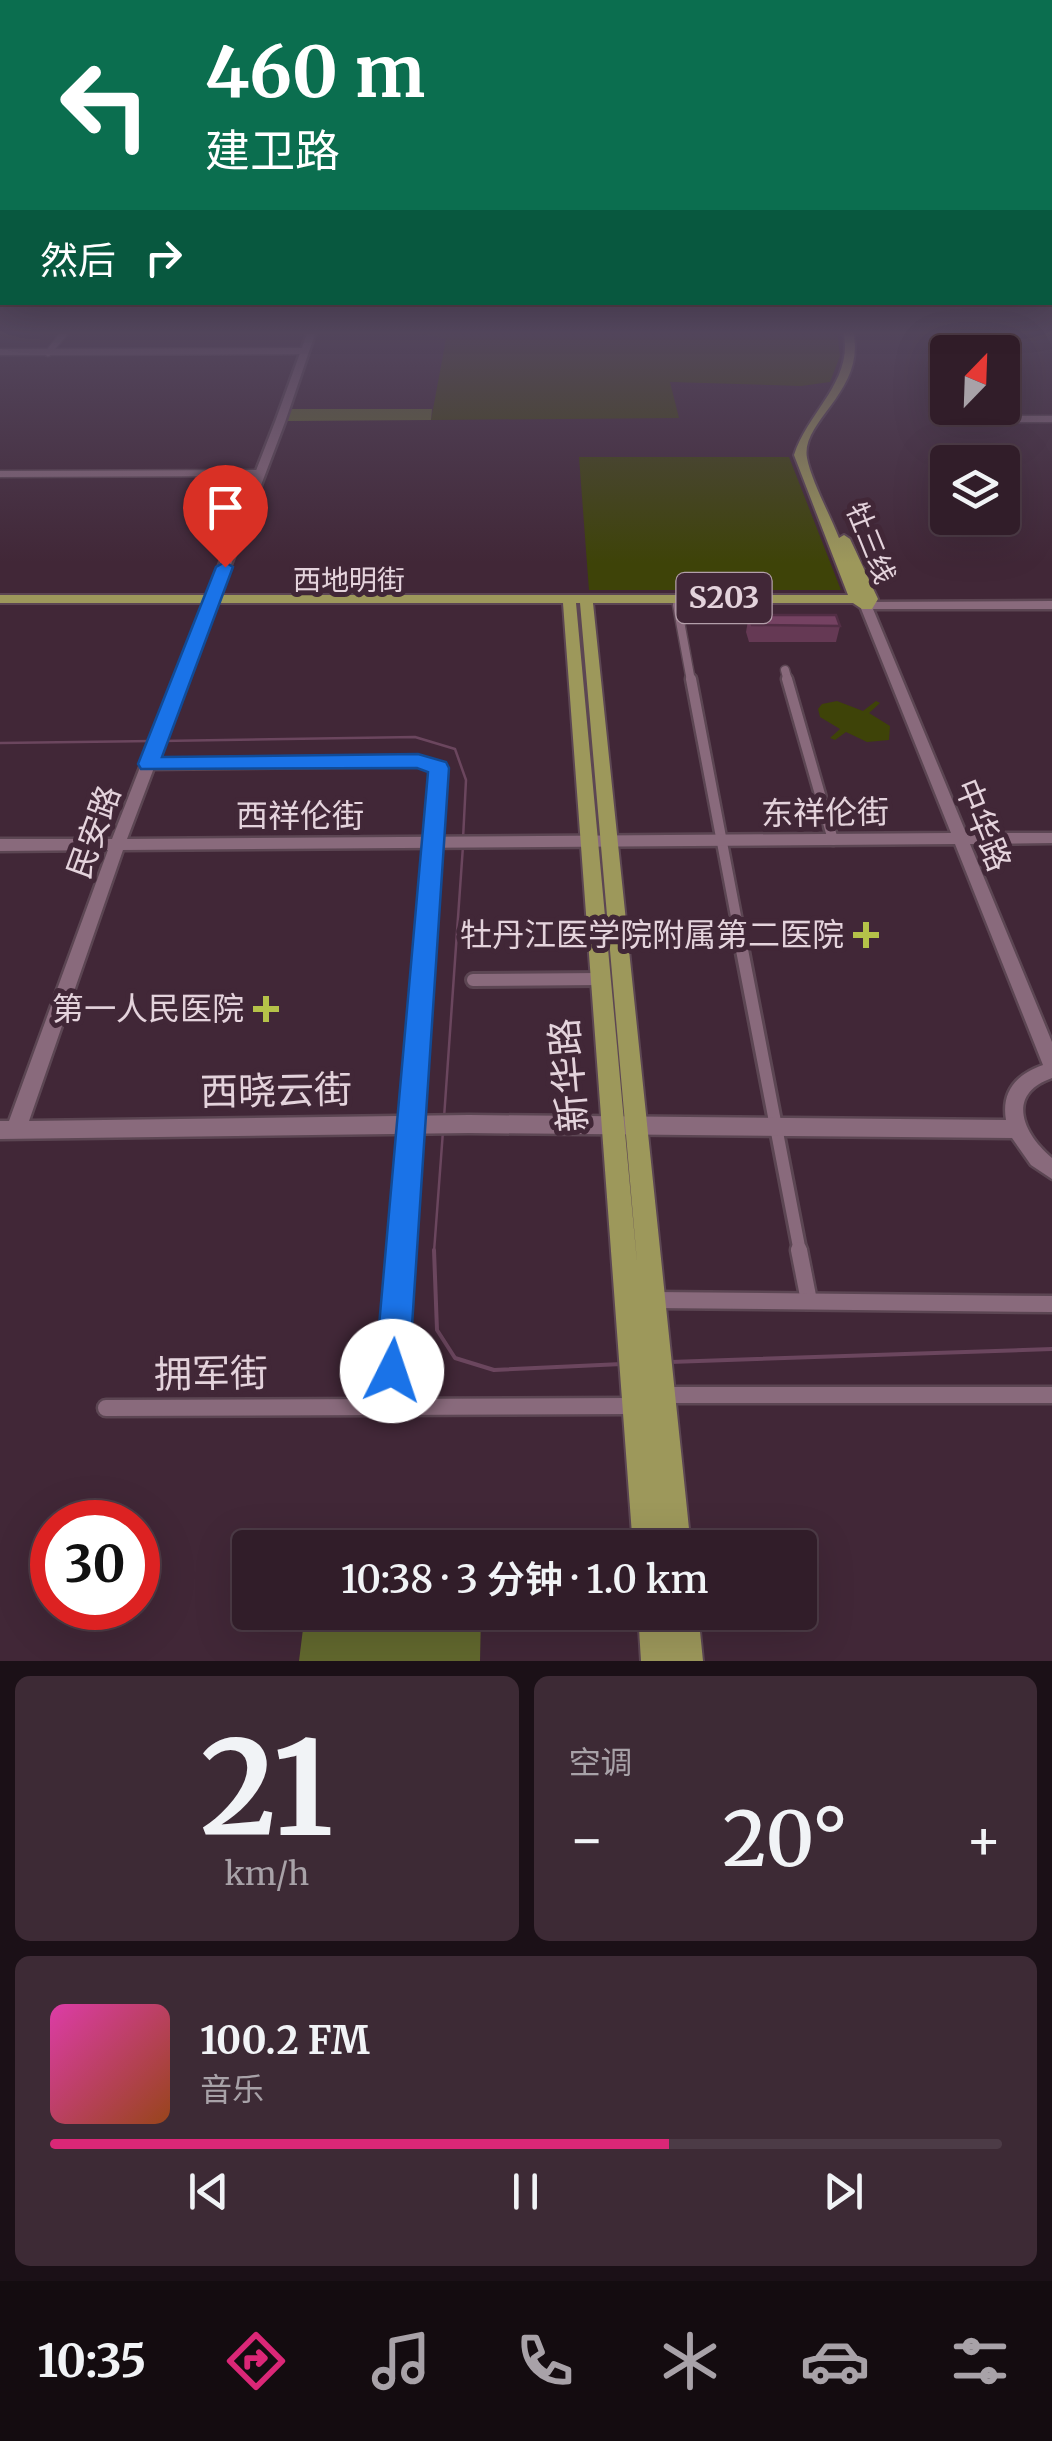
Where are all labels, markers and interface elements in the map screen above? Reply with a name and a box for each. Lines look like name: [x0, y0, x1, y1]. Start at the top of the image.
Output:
text: 460 m: [205, 28, 425, 116]
icon: left: [40, 40, 170, 170]
text: 建卫路: [205, 123, 340, 179]
icon: right: [136, 230, 191, 285]
text: 然后: [40, 237, 116, 284]
north arrow: [930, 335, 1020, 425]
map controls: [930, 335, 1020, 535]
button: layers: [930, 445, 1020, 535]
pin: [183, 465, 268, 568]
icon: arrive: [198, 480, 253, 535]
street label: 牡三线: [839, 497, 903, 589]
street label: 西地明街: [293, 562, 405, 598]
road number: S203: [676, 573, 772, 623]
street label: 中华路: [946, 773, 1020, 877]
street label: 民安路: [59, 780, 129, 884]
street label: 东祥伦街: [761, 792, 889, 834]
street label: 西祥伦街: [236, 796, 364, 836]
place label: 牡丹江医学院附属第二医院: [460, 915, 844, 955]
marker: 牡丹江医学院附属第二医院: [853, 922, 879, 948]
place label: 第一人民医院: [52, 989, 244, 1029]
marker: 第一人民医院: [253, 996, 279, 1022]
street label: 新华路: [540, 1016, 597, 1134]
street label: 西晓云街: [200, 1066, 352, 1115]
position arrow: [340, 1319, 444, 1423]
street label: 拥军街: [154, 1349, 268, 1398]
speed limit sign: 30: [30, 1500, 160, 1630]
text: 10:38 · 3 分钟 · 1.0 km: [341, 1556, 708, 1603]
text: 21: [200, 1707, 333, 1870]
text: 空调: [569, 1743, 633, 1783]
text: 20°: [723, 1792, 848, 1886]
text: −: [569, 1805, 605, 1874]
text: +: [965, 1805, 1002, 1874]
text: km/h: [224, 1854, 309, 1894]
text: 100.2 FM: [200, 2017, 370, 2064]
text: 音乐: [200, 2070, 264, 2110]
icon: previous: [181, 2164, 236, 2219]
icon: pause: [498, 2164, 553, 2219]
icon: next: [816, 2164, 871, 2219]
icon: directions: [221, 2326, 291, 2396]
icon: music: [366, 2326, 436, 2396]
icon: phone: [510, 2326, 580, 2396]
icon: climate: [655, 2326, 725, 2396]
icon: car: [800, 2326, 870, 2396]
icon: filters: [945, 2326, 1015, 2396]
text: 10:35: [37, 2333, 146, 2389]

